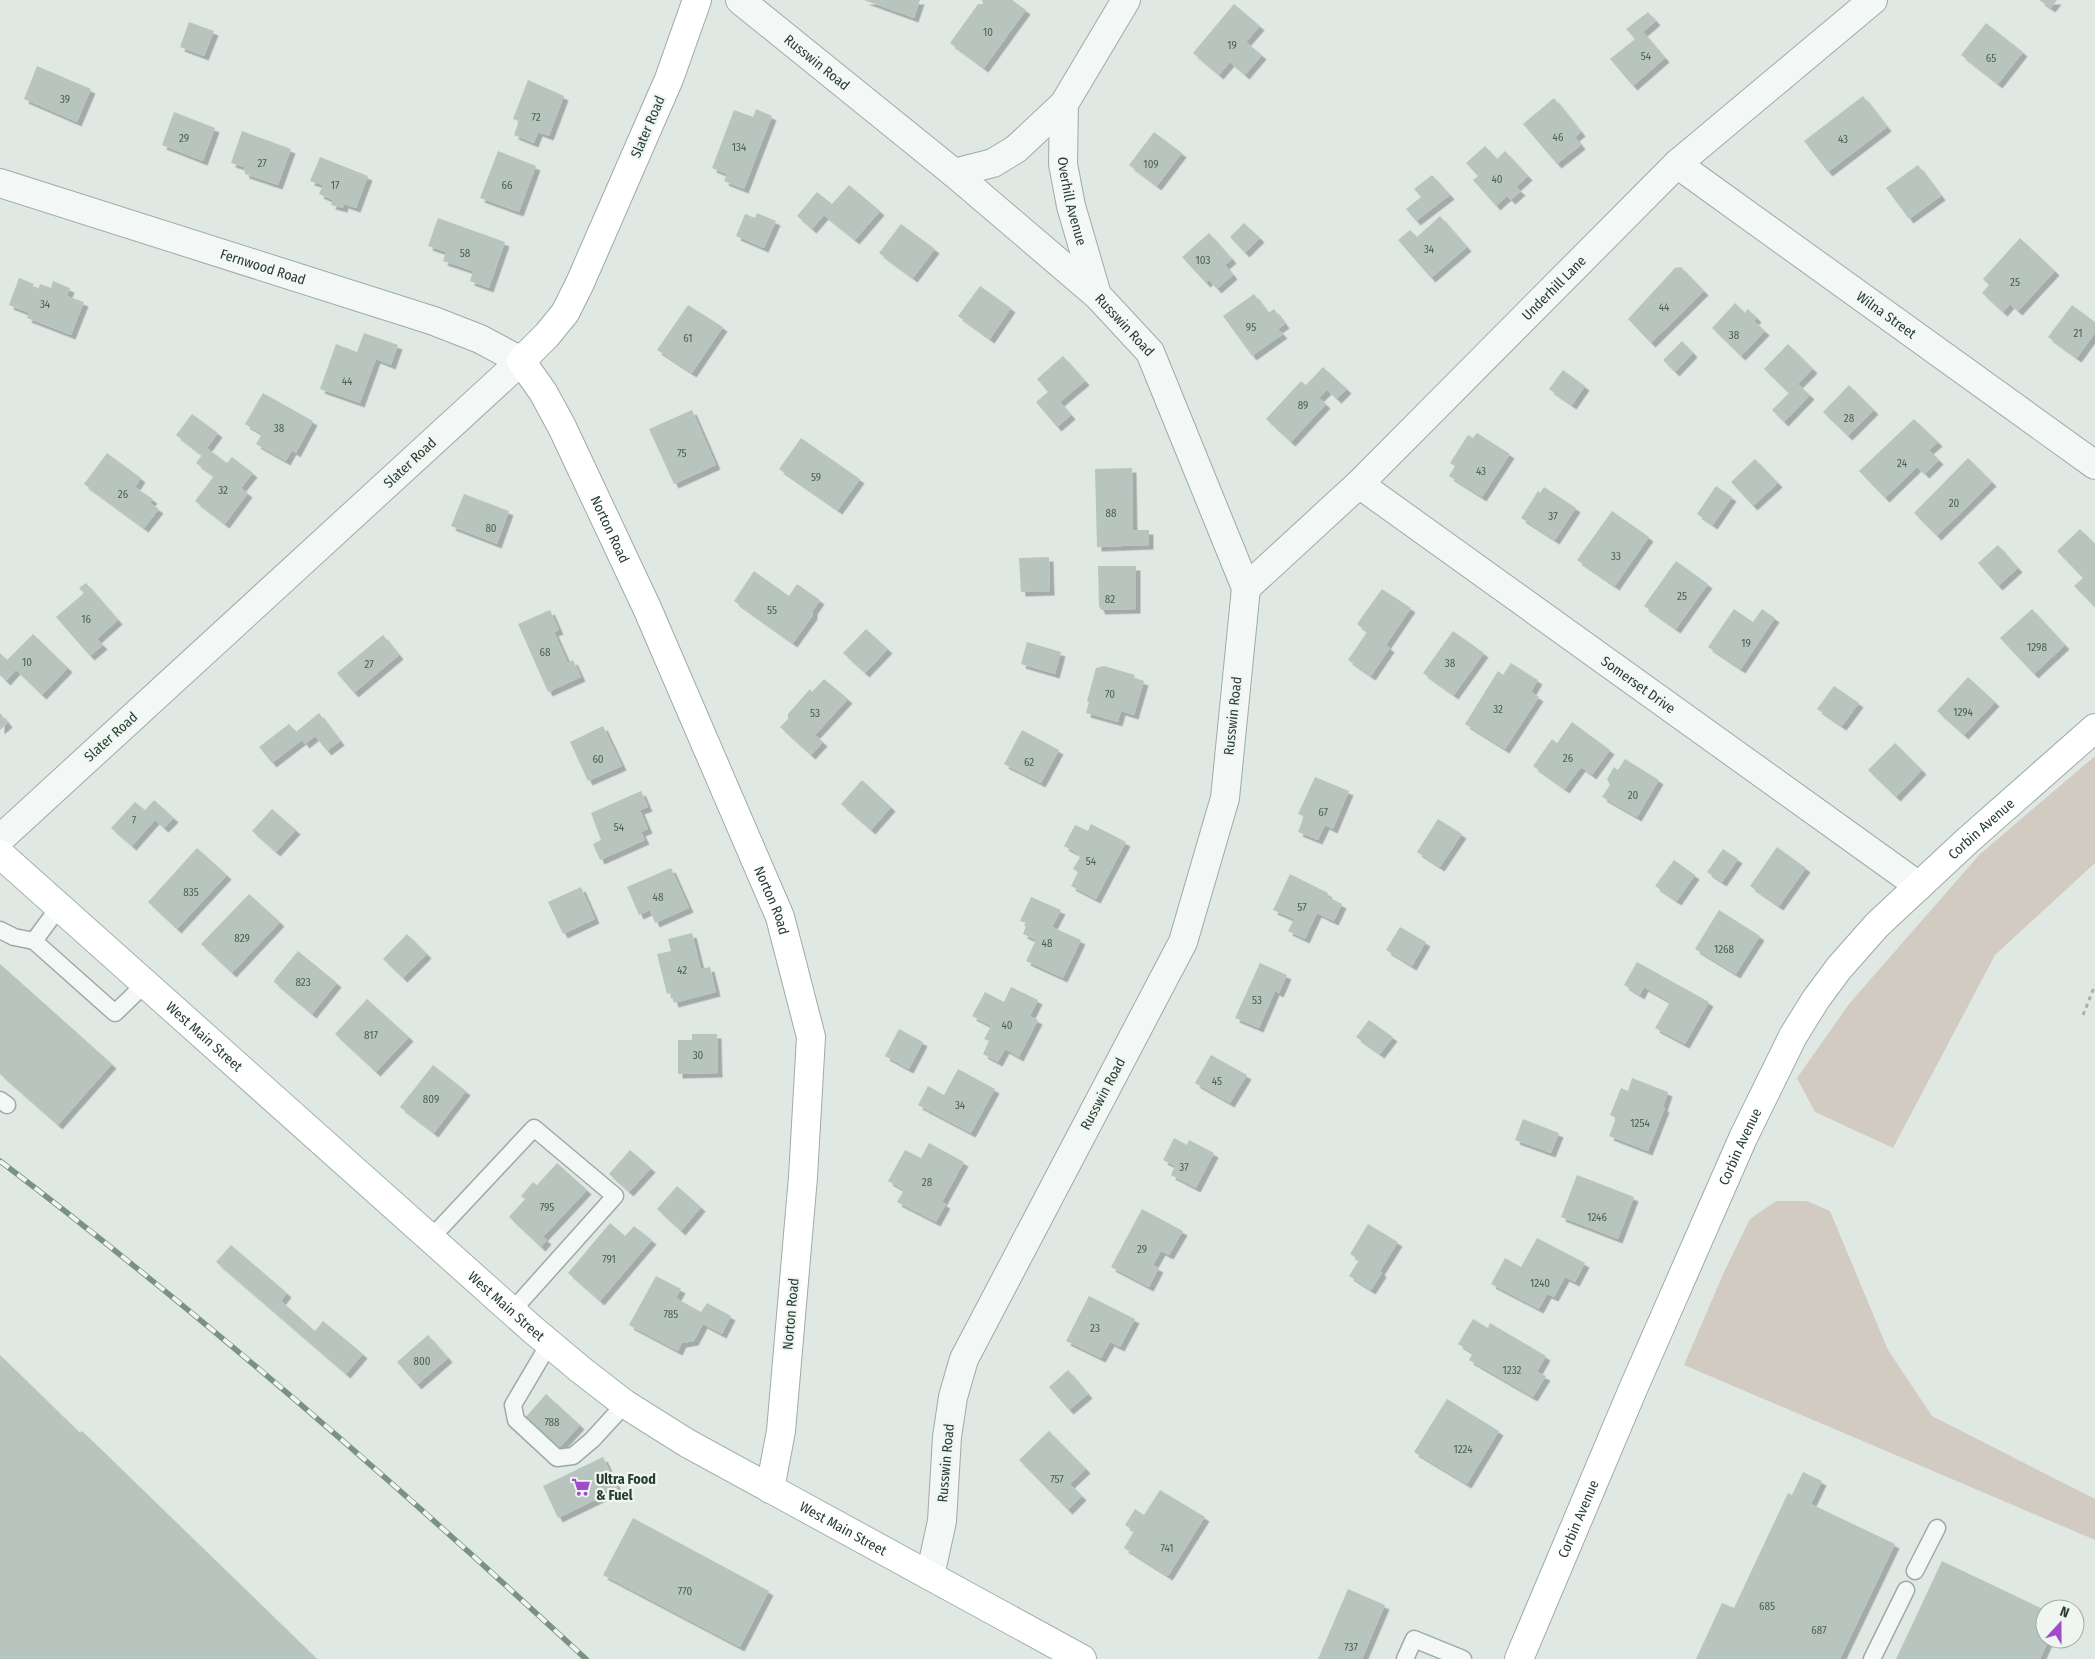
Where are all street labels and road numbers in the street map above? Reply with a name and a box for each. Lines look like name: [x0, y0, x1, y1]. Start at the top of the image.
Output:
street label: Russwin Road: [781, 31, 853, 94]
street label: Slater Road: [627, 93, 669, 161]
street label: Overhill Avenue: [1054, 157, 1091, 247]
street label: Fernwood Road: [218, 245, 308, 288]
street label: Underhill Lane: [1518, 252, 1589, 324]
street label: Wilna Street: [1853, 287, 1920, 342]
street label: Russwin Road: [1092, 290, 1158, 360]
street label: Slater Road: [380, 434, 440, 492]
street label: Norton Road: [587, 493, 633, 566]
street label: Somerset Drive: [1598, 652, 1679, 717]
street label: Russwin Road: [1220, 676, 1246, 756]
street label: Slater Road: [81, 709, 141, 765]
street label: Corbin Avenue: [1945, 795, 2018, 863]
street label: Norton Road: [751, 864, 793, 936]
street label: West Main Street: [163, 998, 246, 1075]
street label: Russwin Road: [1077, 1055, 1129, 1133]
street label: Corbin Avenue: [1715, 1105, 1765, 1188]
street label: West Main Street: [465, 1268, 549, 1345]
street label: Norton Road: [779, 1277, 803, 1351]
street label: Russwin Road: [934, 1423, 958, 1503]
street label: Corbin Avenue: [1554, 1477, 1602, 1560]
street label: West Main Street: [797, 1498, 890, 1559]

